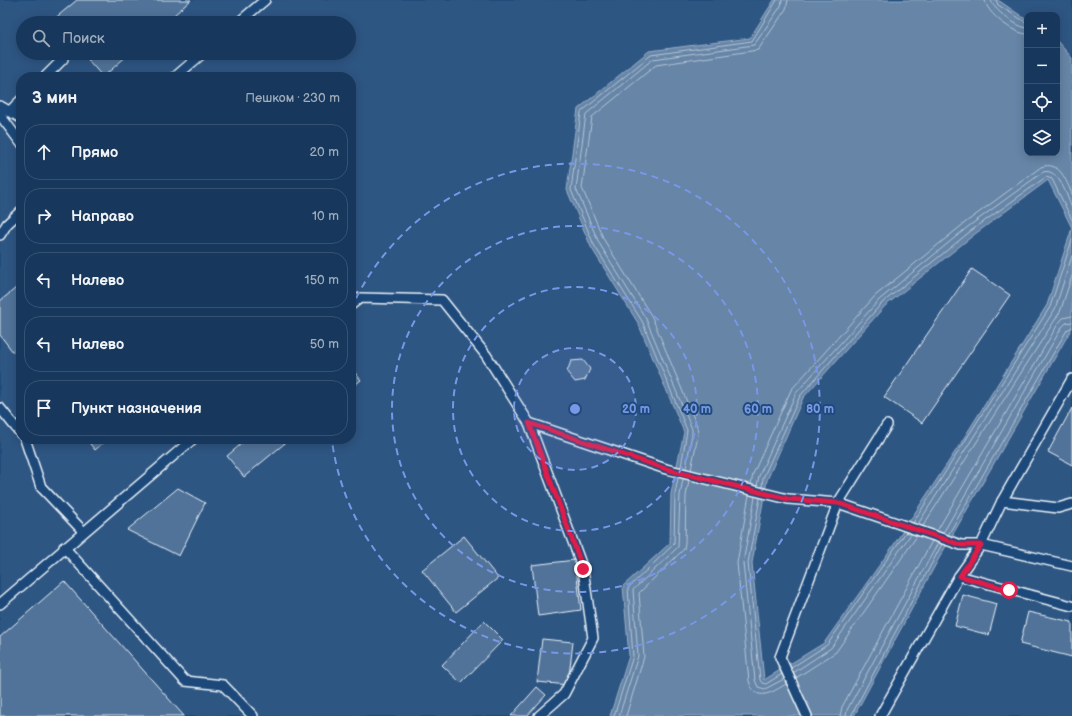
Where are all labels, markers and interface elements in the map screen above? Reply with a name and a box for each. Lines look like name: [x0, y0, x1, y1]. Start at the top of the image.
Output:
map controls: [1024, 12, 1060, 156]
button: +: [1024, 12, 1060, 48]
search box: [16, 16, 356, 60]
icon: search: [30, 27, 52, 49]
text: Поиск: [62, 29, 105, 48]
button: −: [1024, 48, 1060, 84]
button: locate: [1024, 84, 1060, 120]
text: 3 мин: [32, 88, 77, 108]
text: Пешком · 230 m: [245, 90, 340, 106]
button: layers: [1024, 120, 1060, 156]
icon: ahead: [33, 141, 55, 163]
text: Прямо: [71, 143, 118, 162]
text: 20 m: [309, 144, 339, 160]
icon: right: [33, 205, 55, 227]
text: Направо: [71, 207, 134, 226]
text: 10 m: [312, 208, 339, 224]
icon: left: [33, 269, 55, 291]
text: Налево: [71, 271, 124, 290]
text: 150 m: [305, 272, 339, 288]
icon: left: [33, 333, 55, 355]
text: Налево: [71, 335, 124, 354]
text: 50 m: [310, 336, 339, 352]
icon: arrive: [33, 397, 55, 419]
text: Пункт назначения: [71, 399, 202, 418]
centre of rings: [568, 402, 582, 416]
text: 20 m: [622, 402, 650, 417]
text: 40 m: [683, 402, 711, 417]
text: 60 m: [744, 402, 772, 417]
text: 80 m: [806, 402, 834, 417]
route end: [574, 560, 592, 578]
route start: [1000, 581, 1018, 599]

